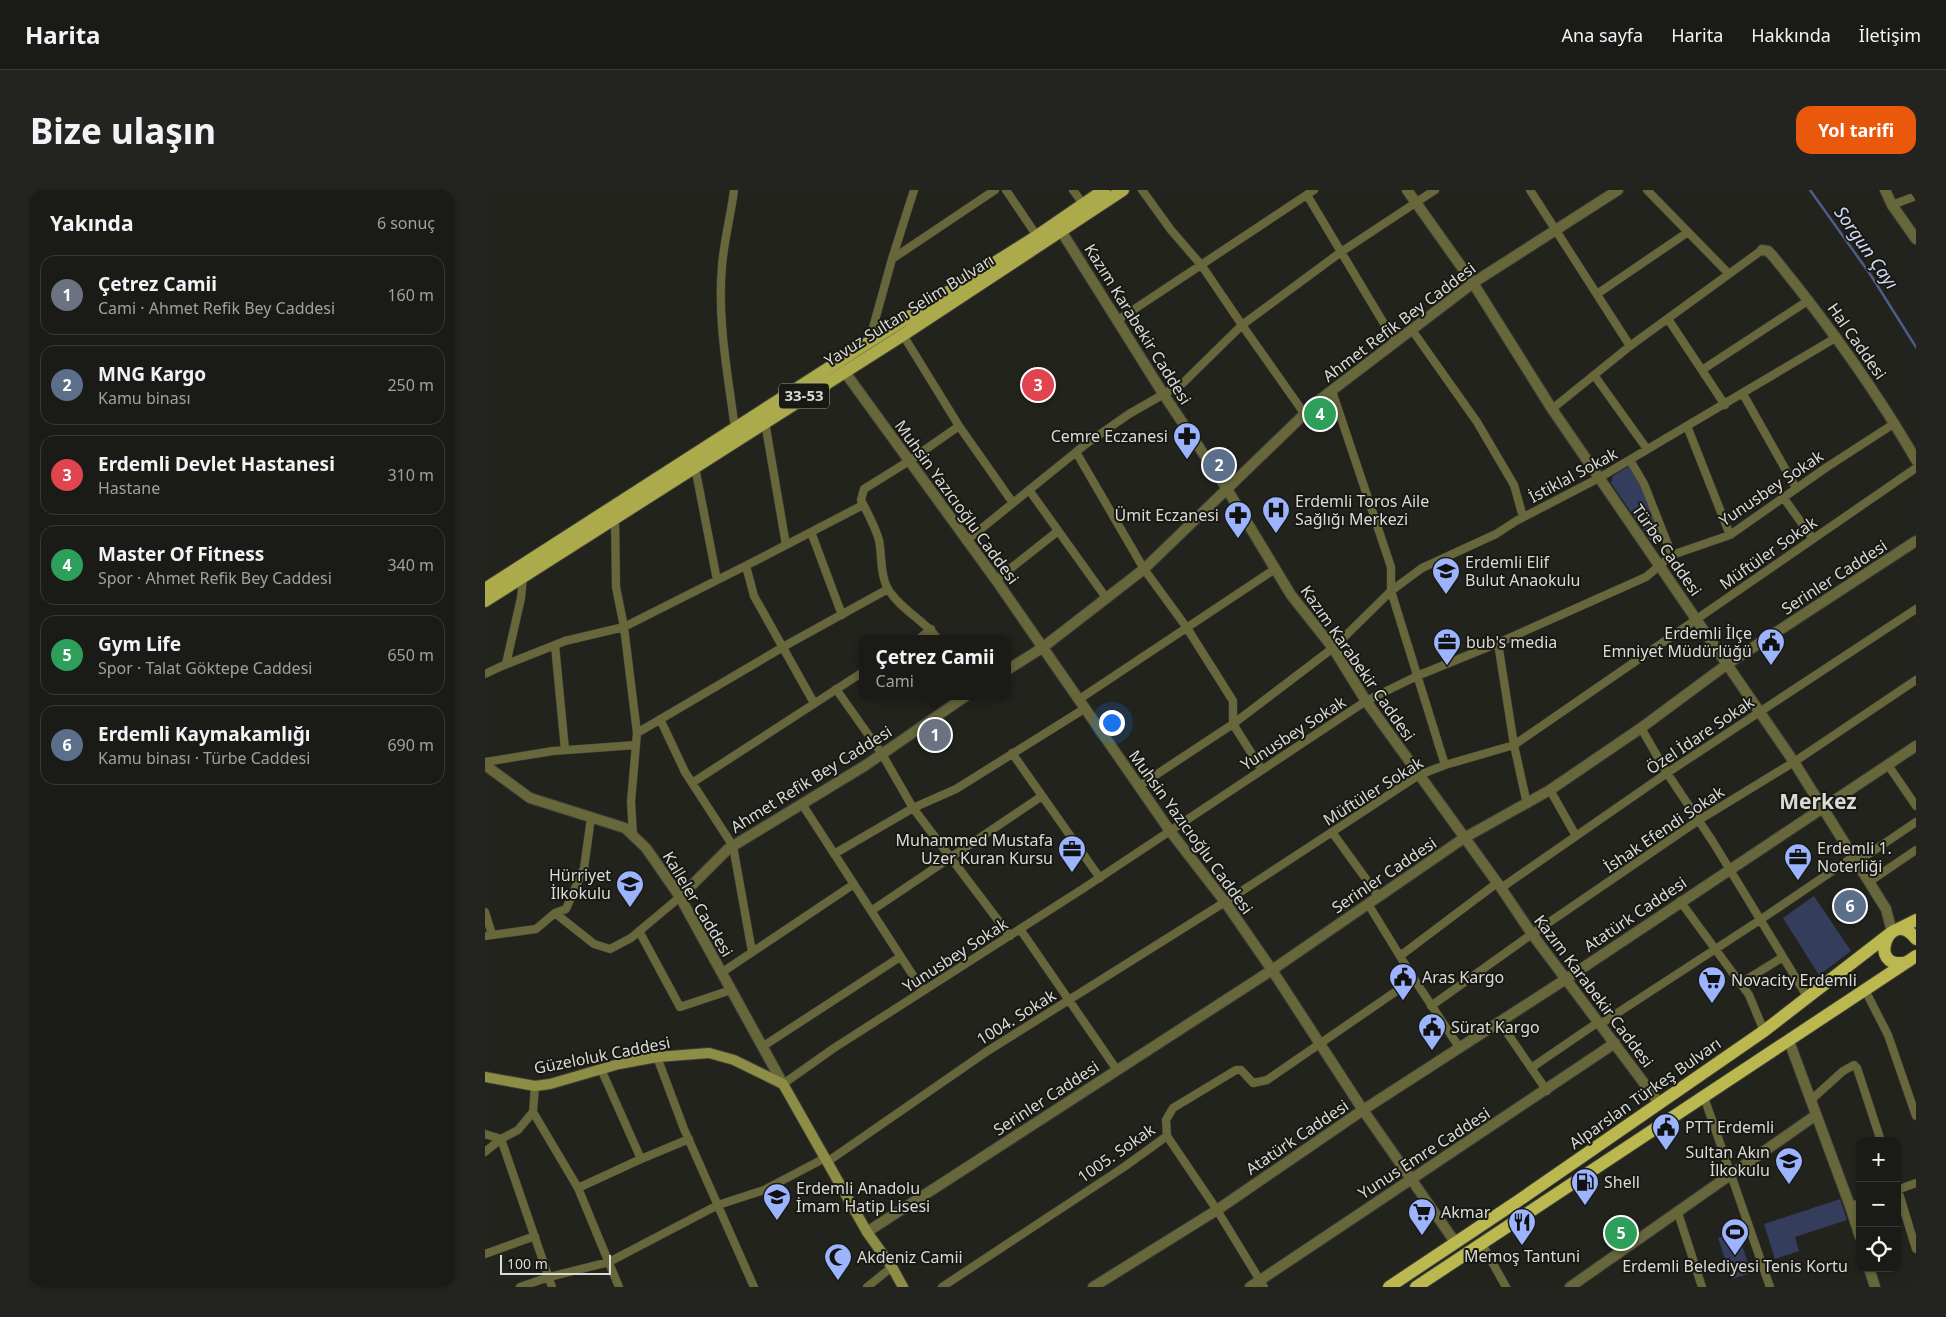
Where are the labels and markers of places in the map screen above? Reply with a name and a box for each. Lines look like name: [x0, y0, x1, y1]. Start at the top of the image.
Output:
pin: 3: [1022, 366, 1054, 404]
pin: 4: [1304, 395, 1336, 433]
pharmacy icon: Cemre Eczanesi: [1172, 421, 1202, 460]
place label: Cemre Eczanesi: [1051, 425, 1168, 447]
pin: 2: [1203, 446, 1235, 484]
place label: Erdemli Toros Aile Sağlığı Merkezi: [1295, 490, 1429, 530]
hospital icon: Erdemli Toros Aile Sağlığı Merkezi: [1261, 495, 1291, 534]
pharmacy icon: Ümit Eczanesi: [1223, 500, 1253, 539]
place label: Ümit Eczanesi: [1115, 504, 1219, 526]
place label: Erdemli Elif Bulut Anaokulu: [1465, 551, 1580, 591]
school or university icon: Erdemli Elif Bulut Anaokulu: [1431, 556, 1461, 595]
place label: Erdemli İlçe Emniyet Müdürlüğü: [1603, 622, 1752, 662]
office icon: bub's media: [1432, 627, 1462, 666]
public building icon: Erdemli İlçe Emniyet Müdürlüğü: [1756, 627, 1786, 666]
place label: bub's media: [1466, 631, 1557, 653]
pin: 1: [919, 716, 951, 754]
place label: Muhammed Mustafa Uzer Kuran Kursu: [895, 829, 1053, 869]
office icon: Muhammed Mustafa Uzer Kuran Kursu: [1057, 834, 1087, 873]
place label: Erdemli 1. Noterliği: [1817, 837, 1892, 877]
office icon: Erdemli 1. Noterliği: [1783, 842, 1813, 881]
place label: Hürriyet İlkokulu: [549, 864, 611, 904]
school or university icon: Hürriyet İlkokulu: [615, 869, 645, 908]
pin: 6: [1834, 887, 1866, 925]
public building icon: Aras Kargo: [1388, 962, 1418, 1001]
supermarket icon: Novacity Erdemli: [1697, 965, 1727, 1004]
place label: Aras Kargo: [1422, 966, 1504, 988]
place label: Novacity Erdemli: [1731, 969, 1857, 991]
public building icon: Sürat Kargo: [1417, 1012, 1447, 1051]
place label: Sürat Kargo: [1451, 1016, 1540, 1038]
public building icon: PTT Erdemli: [1651, 1112, 1681, 1151]
place label: PTT Erdemli: [1685, 1116, 1774, 1138]
place label: Sultan Akın İlkokulu: [1686, 1141, 1770, 1181]
school or university icon: Sultan Akın İlkokulu: [1774, 1146, 1804, 1185]
fuel station icon: Shell: [1570, 1167, 1600, 1206]
place label: Shell: [1604, 1171, 1640, 1193]
place label: Erdemli Anadolu İmam Hatip Lisesi: [796, 1177, 930, 1217]
school or university icon: Erdemli Anadolu İmam Hatip Lisesi: [762, 1182, 792, 1221]
supermarket icon: Akmar: [1407, 1197, 1437, 1236]
place label: Akmar: [1441, 1201, 1491, 1223]
restaurant icon: Memoş Tantuni: [1507, 1207, 1537, 1246]
pin: 5: [1605, 1214, 1637, 1252]
sports icon: Erdemli Belediyesi Tenis Kortu: [1720, 1217, 1750, 1256]
mosque icon: Akdeniz Camii: [823, 1242, 853, 1281]
place label: Memoş Tantuni: [1464, 1245, 1580, 1267]
place label: Akdeniz Camii: [857, 1246, 963, 1268]
place label: Erdemli Belediyesi Tenis Kortu: [1622, 1255, 1848, 1277]

